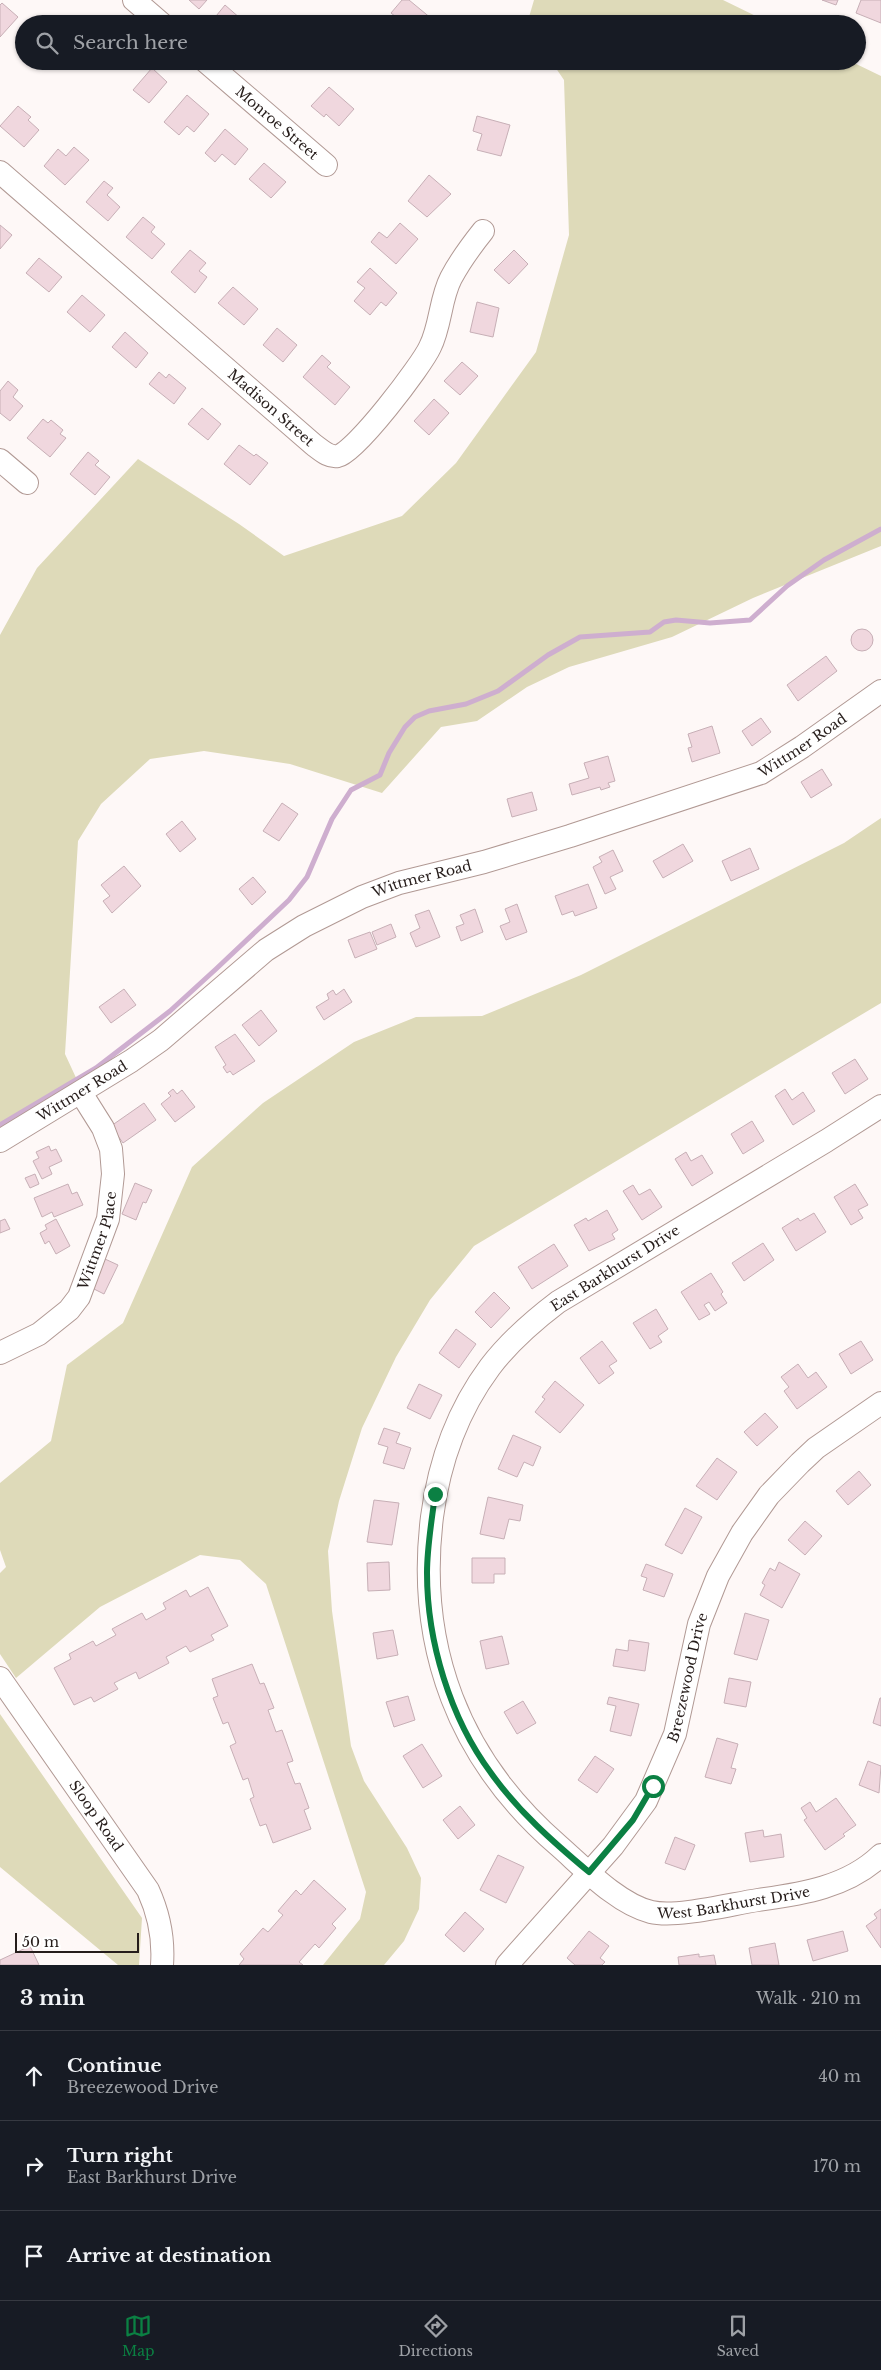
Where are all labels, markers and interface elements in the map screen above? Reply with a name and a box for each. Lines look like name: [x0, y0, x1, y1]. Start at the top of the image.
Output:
search box: [15, 15, 866, 70]
icon: search: [33, 29, 61, 57]
text: Search here: [73, 31, 188, 54]
street label: Monroe Street: [232, 82, 323, 164]
street label: Madison Street: [224, 365, 318, 450]
street label: Wittmer Road: [754, 709, 850, 782]
street label: Wittmer Road: [369, 856, 474, 902]
street label: Wittmer Road: [33, 1056, 131, 1126]
street label: Wittmer Place: [73, 1190, 120, 1293]
street label: East Barkhurst Drive: [547, 1221, 683, 1315]
route end: [424, 1483, 447, 1506]
street label: Breezewood Drive: [663, 1610, 712, 1745]
route start: [642, 1775, 665, 1798]
street label: Sloop Road: [65, 1777, 128, 1855]
street label: West Barkhurst Drive: [656, 1882, 812, 1923]
scale bar: [15, 1930, 139, 1953]
text: 50 m: [22, 1933, 59, 1951]
text: 3 min: [20, 1985, 85, 2011]
text: Walk · 210 m: [756, 1988, 861, 2008]
text: Continue: [67, 2054, 162, 2077]
icon: ahead: [20, 2062, 48, 2090]
text: 40 m: [818, 2066, 861, 2086]
text: Breezewood Drive: [67, 2077, 218, 2097]
text: Turn right: [67, 2144, 173, 2167]
icon: right: [20, 2152, 48, 2180]
text: 170 m: [813, 2156, 861, 2176]
text: East Barkhurst Drive: [67, 2167, 237, 2187]
icon: arrive: [20, 2242, 48, 2270]
text: Arrive at destination: [67, 2244, 271, 2267]
tab: Map: [122, 2312, 155, 2360]
tab: Directions: [398, 2312, 473, 2360]
tab: Saved: [717, 2312, 759, 2360]

